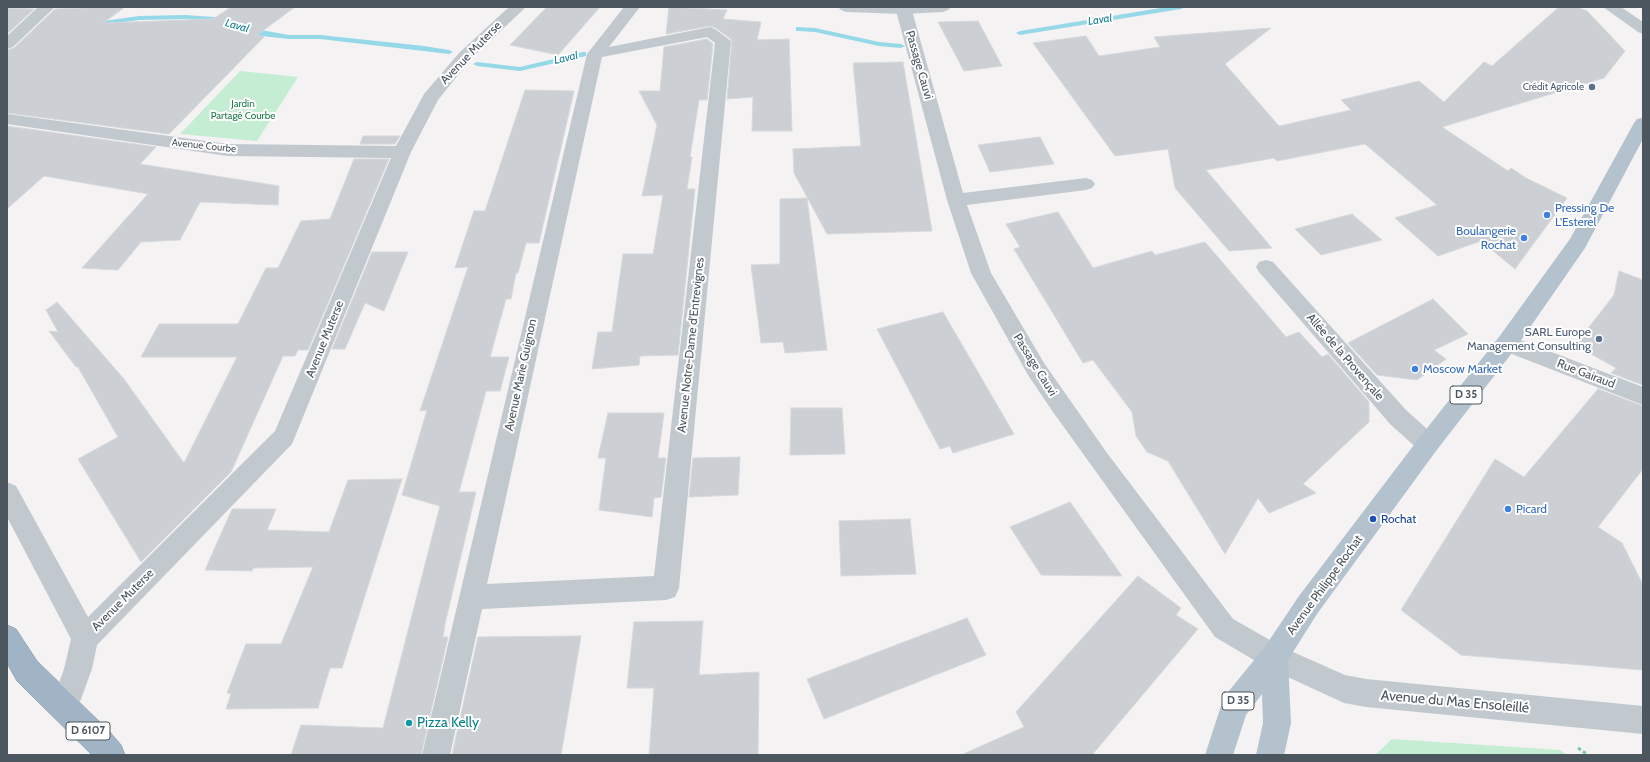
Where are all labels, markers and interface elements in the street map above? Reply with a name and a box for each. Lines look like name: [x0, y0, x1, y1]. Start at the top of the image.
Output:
water label: Laval: [1087, 12, 1113, 28]
water label: Laval: [224, 16, 250, 36]
street label: Avenue Muterse: [437, 19, 505, 87]
street label: Passage Cauvi: [902, 29, 936, 101]
water label: Laval: [553, 49, 579, 67]
place label: Crédit Agricole: [1523, 81, 1584, 93]
marker: Crédit Agricole: [1587, 82, 1597, 92]
park label: Jardin Partagé Courbe: [211, 98, 275, 122]
street label: Avenue Courbe: [171, 137, 237, 155]
place label: Pressing De L'Esterel: [1555, 201, 1614, 229]
marker: Pressing De L'Esterel: [1542, 210, 1552, 220]
place label: Boulangerie Rochat: [1456, 224, 1516, 252]
marker: Boulangerie Rochat: [1519, 233, 1529, 243]
street label: Avenue Notre-Dame d'Entrevignes: [675, 257, 707, 433]
street label: Avenue Muterse: [303, 298, 347, 380]
street label: Allée de la Provençale: [1303, 311, 1387, 403]
street label: Avenue Marie Guignon: [502, 318, 540, 432]
place label: SARL Europe Management Consulting: [1467, 325, 1591, 353]
street label: Passage Cauvi: [1010, 331, 1060, 399]
marker: SARL Europe Management Consulting: [1594, 334, 1604, 344]
street label: Rue Gairaud: [1555, 356, 1617, 392]
place label: Moscow Market: [1423, 362, 1502, 376]
marker: Moscow Market: [1410, 364, 1420, 374]
road number: D 35: [1450, 386, 1482, 404]
place label: Picard: [1516, 502, 1547, 516]
marker: Picard: [1503, 504, 1513, 514]
place label: Rochat: [1381, 512, 1416, 526]
marker: Rochat: [1368, 514, 1378, 524]
street label: Avenue Philippe Rochat: [1284, 532, 1366, 638]
street label: Avenue Muterse: [89, 566, 157, 634]
street label: Avenue du Mas Ensoleillé: [1380, 687, 1530, 717]
road number: D 35: [1222, 692, 1254, 710]
place label: Pizza Kelly: [417, 715, 479, 731]
marker: Pizza Kelly: [404, 718, 414, 728]
road number: D 6107: [66, 722, 110, 740]

